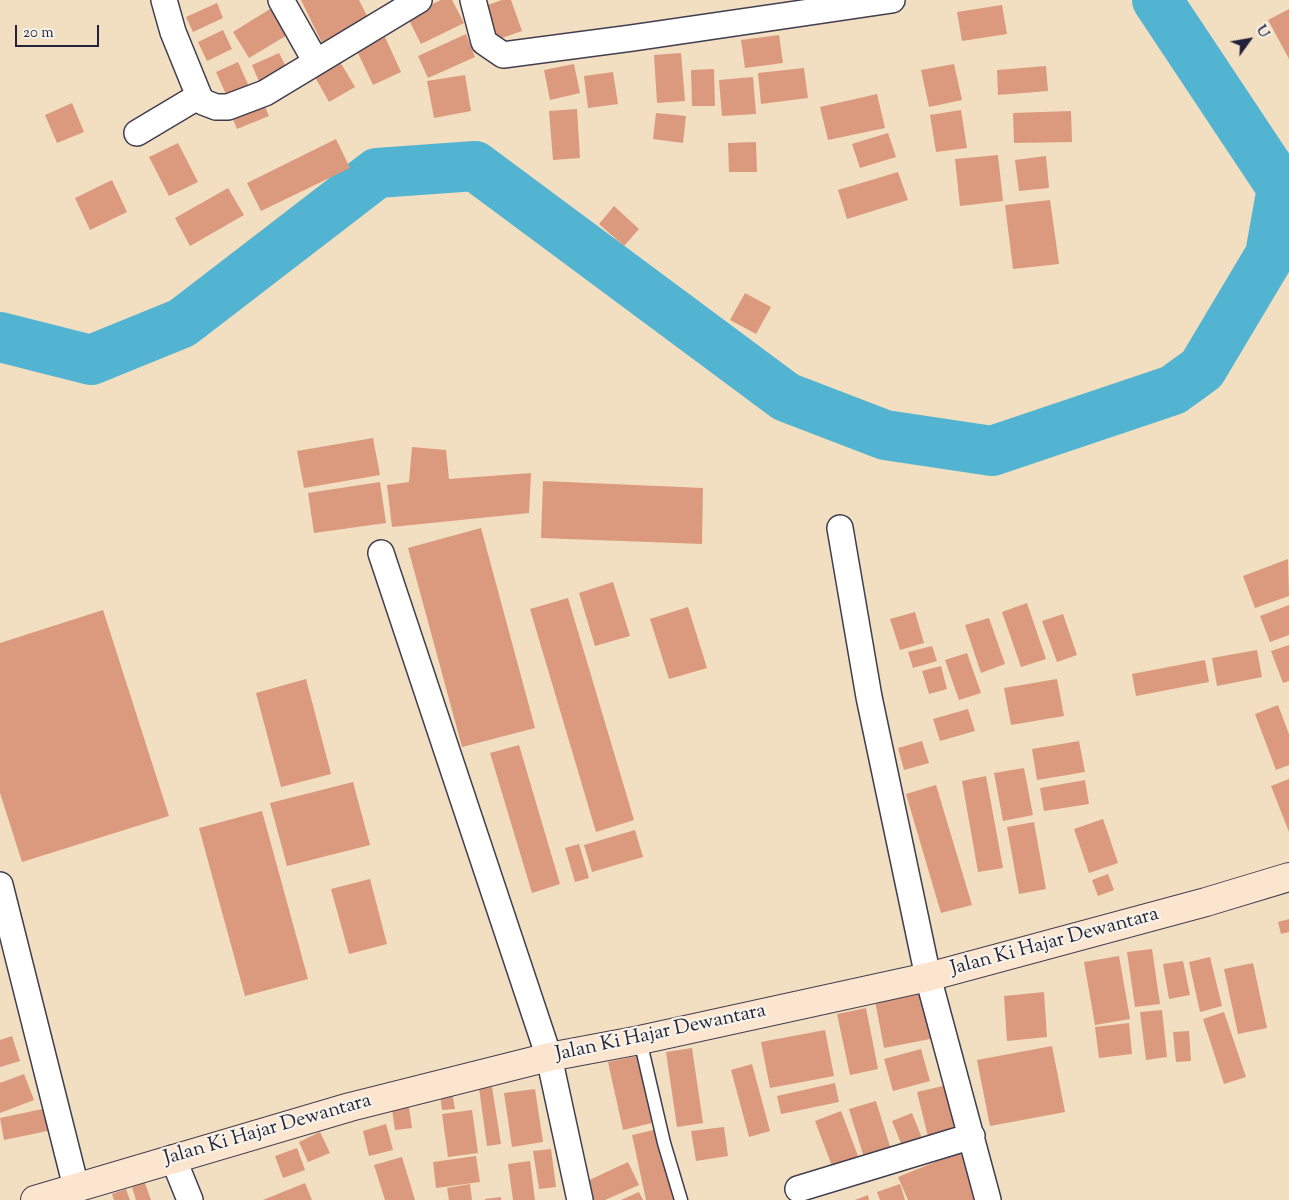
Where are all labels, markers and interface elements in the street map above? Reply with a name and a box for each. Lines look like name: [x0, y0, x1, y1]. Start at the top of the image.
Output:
scale bar: [18, 15, 101, 47]
north arrow: [1224, 15, 1274, 65]
text: U: [1250, 22, 1273, 42]
text: 20 m: [23, 23, 54, 44]
street label: Jalan Ki Hajar Dewantara: [948, 904, 1162, 982]
street label: Jalan Ki Hajar Dewantara: [554, 1000, 768, 1068]
street label: Jalan Ki Hajar Dewantara: [162, 1090, 374, 1172]

